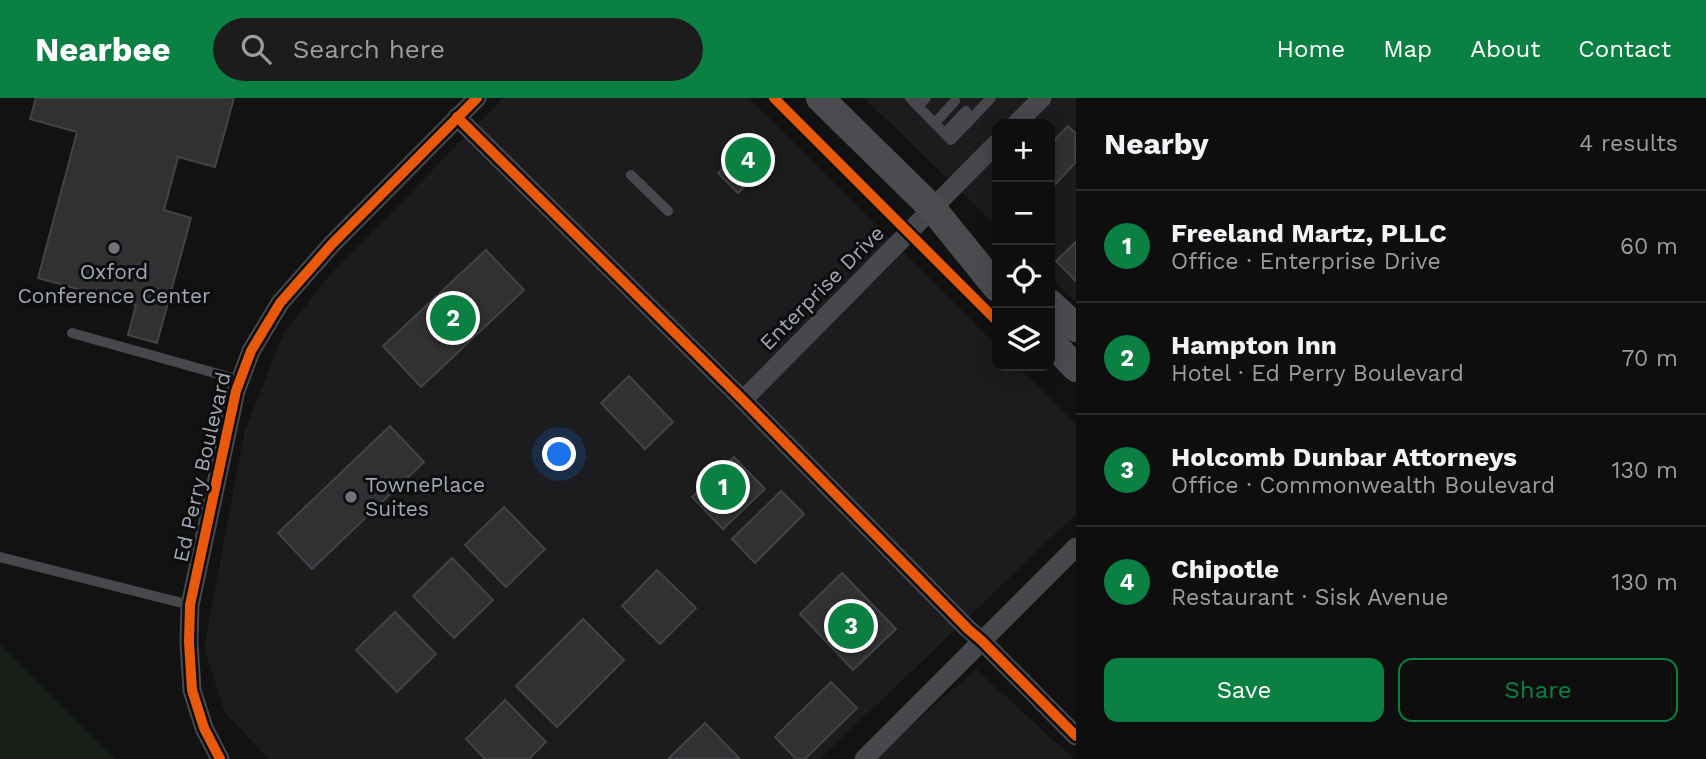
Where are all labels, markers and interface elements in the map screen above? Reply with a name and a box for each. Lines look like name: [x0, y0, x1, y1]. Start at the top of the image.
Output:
search box: [213, 18, 703, 81]
text: Nearbee: [35, 30, 171, 69]
icon: search: [237, 30, 275, 68]
text: Search here: [293, 34, 445, 64]
text: Home: [1277, 35, 1345, 63]
text: Map: [1383, 35, 1432, 63]
text: About: [1470, 35, 1540, 63]
text: Contact: [1578, 35, 1671, 63]
map controls: [992, 119, 1055, 371]
button: +: [992, 119, 1055, 182]
text: Nearby: [1104, 126, 1209, 161]
text: 4 results: [1579, 130, 1678, 157]
pin: 4: [725, 134, 771, 186]
button: −: [992, 182, 1055, 245]
text: Freeland Martz, PLLC: [1171, 218, 1447, 248]
street label: Enterprise Drive: [754, 220, 889, 355]
text: 1: [1122, 233, 1132, 260]
text: 60 m: [1620, 233, 1678, 260]
marker: Oxford Conference Center: [106, 240, 122, 256]
button: locate: [992, 245, 1055, 308]
text: Office · Enterprise Drive: [1171, 248, 1441, 275]
place label: Oxford Conference Center: [17, 259, 211, 308]
pin: 2: [430, 292, 476, 344]
button: layers: [992, 308, 1055, 371]
text: Hampton Inn: [1171, 330, 1337, 360]
text: 2: [1120, 345, 1134, 372]
text: 70 m: [1621, 345, 1678, 372]
text: Hotel · Ed Perry Boulevard: [1171, 360, 1464, 387]
street label: Ed Perry Boulevard: [167, 370, 236, 564]
your location: [542, 437, 576, 471]
text: Holcomb Dunbar Attorneys: [1171, 442, 1517, 472]
text: 3: [1120, 457, 1134, 484]
text: 130 m: [1612, 457, 1678, 484]
pin: 1: [700, 461, 746, 513]
place label: TownePlace Suites: [365, 472, 485, 521]
text: Office · Commonwealth Boulevard: [1171, 472, 1555, 499]
marker: TownePlace Suites: [343, 489, 359, 505]
text: Chipotle: [1171, 554, 1279, 584]
text: 4: [1120, 569, 1134, 596]
text: 130 m: [1612, 569, 1678, 596]
text: Restaurant · Sisk Avenue: [1171, 584, 1449, 611]
pin: 3: [828, 600, 874, 652]
button: Save: [1104, 658, 1384, 722]
button: Share: [1398, 658, 1678, 722]

